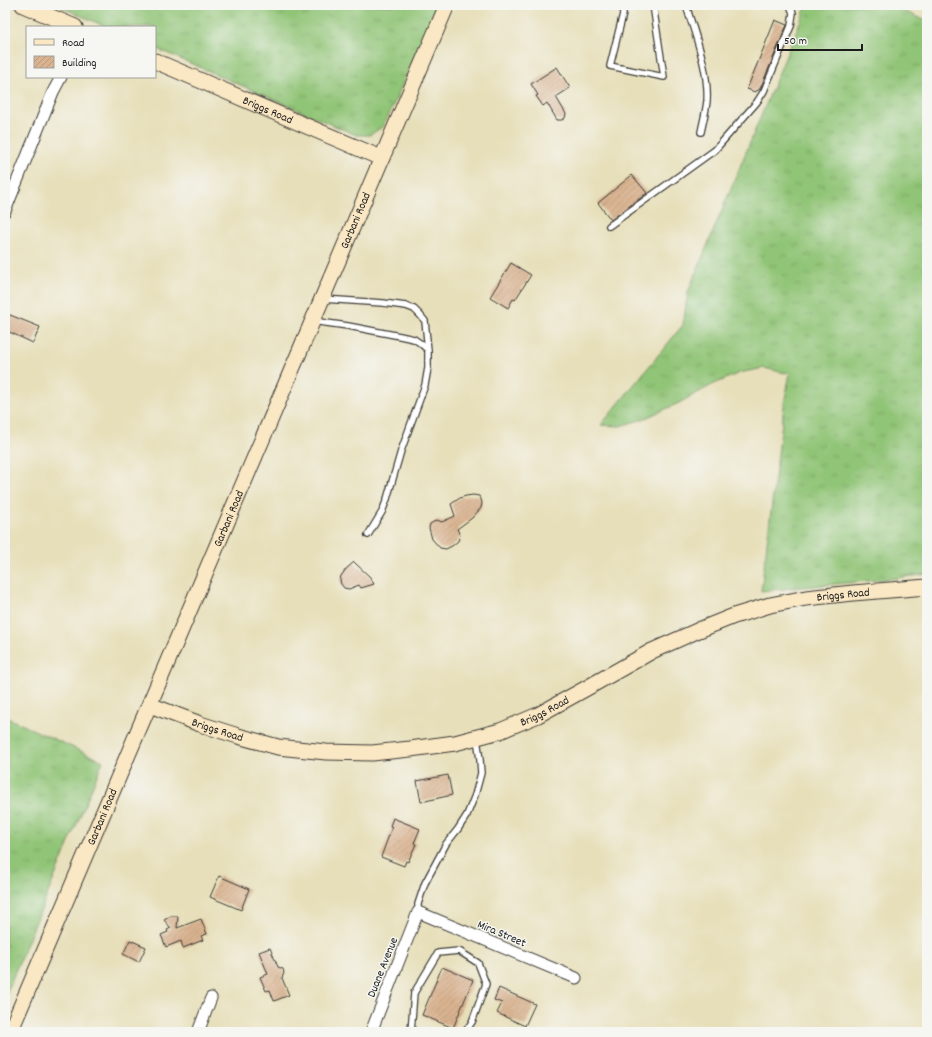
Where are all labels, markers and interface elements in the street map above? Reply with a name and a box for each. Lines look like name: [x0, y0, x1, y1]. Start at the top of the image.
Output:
legend: [26, 26, 156, 78]
scale bar: [778, 26, 862, 52]
text: 50 m: [784, 33, 807, 50]
text: Road: [62, 35, 84, 52]
text: Building: [62, 55, 97, 72]
street label: Briggs Road: [240, 93, 295, 129]
street label: Garbani Road: [337, 190, 376, 252]
street label: Garbani Road: [210, 488, 249, 550]
street label: Briggs Road: [816, 585, 870, 607]
street label: Briggs Road: [518, 692, 573, 732]
street label: Briggs Road: [189, 715, 245, 747]
street label: Garbani Road: [83, 786, 123, 848]
street label: Mira Street: [475, 917, 529, 952]
street label: Duane Avenue: [364, 935, 403, 1000]

